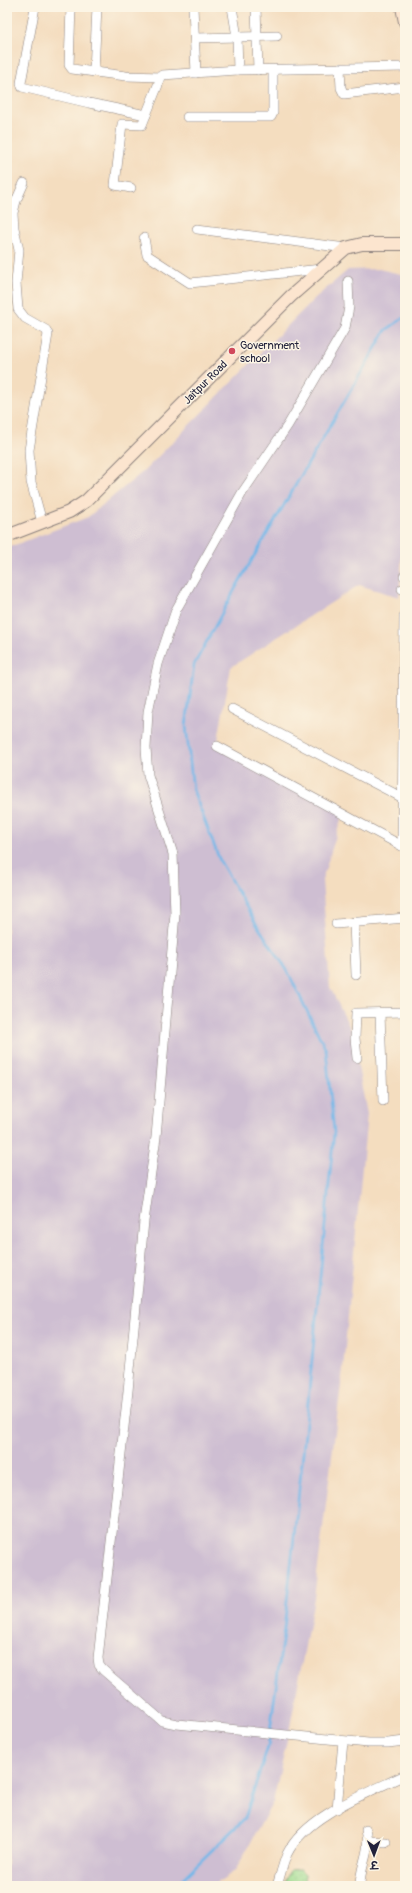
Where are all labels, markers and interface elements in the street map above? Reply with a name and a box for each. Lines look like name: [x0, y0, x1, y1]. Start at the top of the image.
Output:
place label: Government school: [240, 339, 300, 365]
marker: Government school: [227, 346, 237, 356]
street label: Jaitpur Road: [181, 358, 230, 407]
north arrow: [354, 1835, 394, 1875]
text: उ: [369, 1858, 379, 1871]

